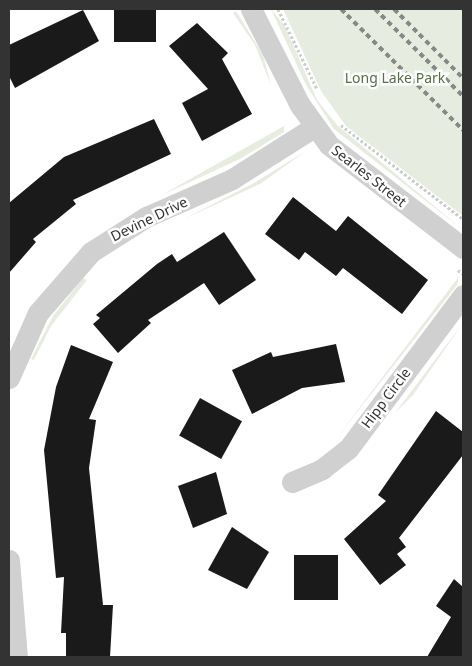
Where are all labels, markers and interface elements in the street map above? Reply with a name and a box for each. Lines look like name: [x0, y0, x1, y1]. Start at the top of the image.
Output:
park label: Long Lake Park: [345, 70, 445, 86]
street label: Searles Street: [328, 142, 410, 210]
street label: Devine Drive: [108, 193, 190, 245]
street label: Hipp Circle: [358, 365, 414, 431]

